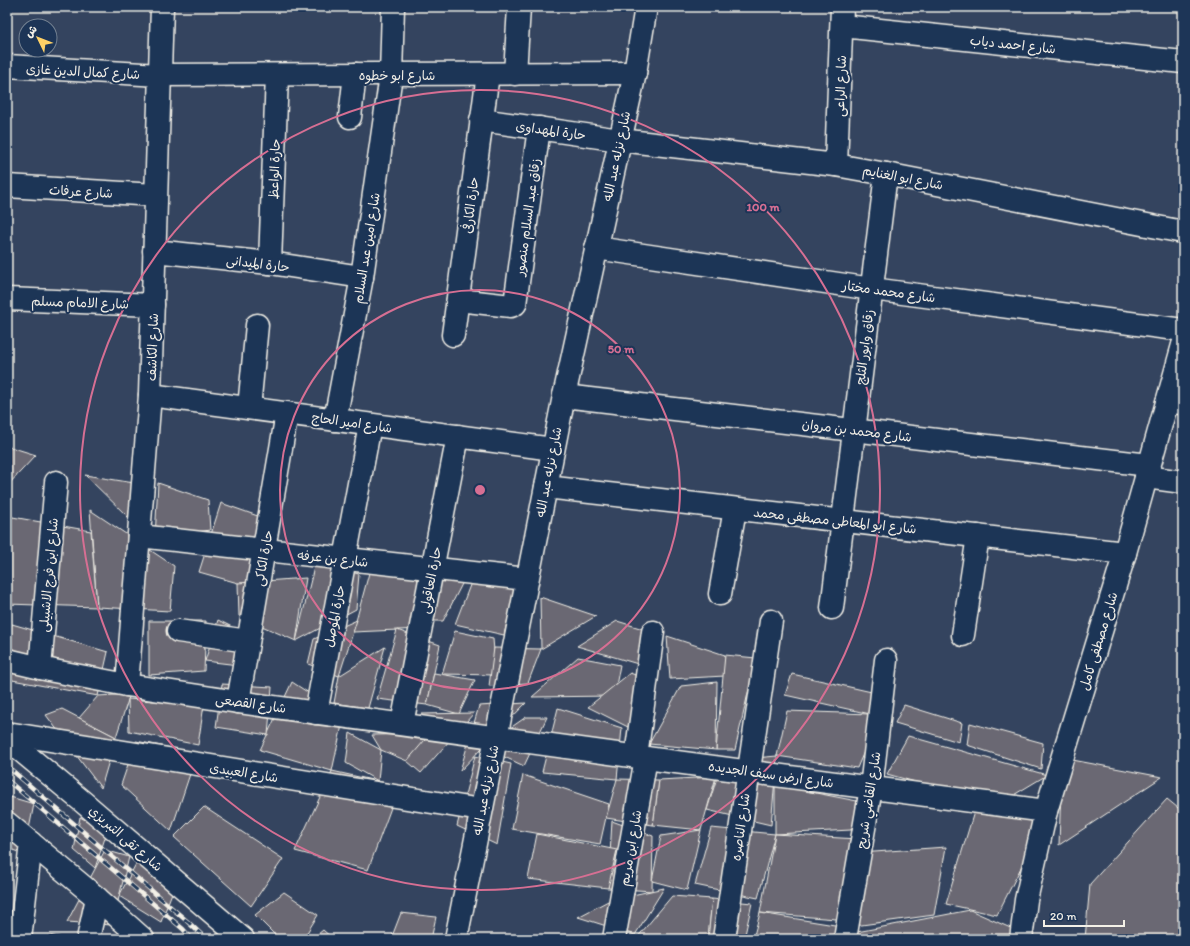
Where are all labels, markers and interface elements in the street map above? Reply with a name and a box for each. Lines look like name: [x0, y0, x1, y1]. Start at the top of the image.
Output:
north arrow: [18, 18, 58, 58]
text: ش: [22, 23, 40, 40]
street label: شارع احمد دياب: [969, 33, 1057, 58]
street label: شارع الراعى: [832, 55, 851, 117]
street label: شارع كمال الدين غازى: [25, 61, 140, 84]
street label: شارع ابو خطوه: [359, 68, 435, 85]
street label: شارع نزله عبد الله: [600, 110, 635, 203]
street label: حارة المهداوى: [514, 118, 587, 145]
street label: حارة الواعظ: [266, 138, 284, 200]
street label: زقاق عبد السلام منصور: [512, 157, 546, 278]
street label: شارع ابو الغنايم: [861, 162, 944, 196]
street label: حارة الكارفى: [459, 176, 482, 234]
street label: شارع عرفات: [49, 182, 113, 203]
street label: شارع امين عبد السلام: [350, 191, 386, 305]
text: 100 m: [746, 200, 780, 214]
street label: حارة الميدانى: [225, 252, 291, 276]
street label: شارع محمد مختار: [840, 277, 936, 307]
street label: شارع الامام مسلم: [31, 293, 129, 315]
street label: زقاق وابور الثلج: [852, 308, 879, 386]
street label: شارع الكاشف: [144, 313, 163, 381]
text: 50 m: [608, 342, 635, 356]
street label: شارع امير الحاج: [311, 409, 393, 438]
street label: شارع محمد بن مروان: [801, 416, 913, 447]
street label: شارع نزله عبد الله: [532, 426, 567, 519]
centre of rings: [473, 483, 487, 497]
street label: شارع ابو المعاطى مصطفى محمد: [752, 504, 917, 539]
street label: شارع ابن فرج الاشبيلى: [36, 517, 63, 633]
street label: حارة الكاكى: [251, 529, 278, 588]
street label: حارة العاقولى: [417, 545, 446, 615]
street label: شارع بن عرفه: [297, 547, 369, 572]
street label: حارة الموصل: [321, 584, 349, 649]
street label: شارع مصطفى كامل: [1076, 590, 1123, 693]
street label: شارع القصعى: [214, 691, 287, 718]
street label: شارع نزله عبد الله: [469, 744, 504, 837]
street label: شارع القاضي شريح: [853, 750, 888, 850]
street label: شارع ارض سيف الجديده: [707, 758, 835, 793]
street label: شارع العبيدى: [208, 760, 279, 787]
street label: شارع الناصره: [728, 792, 755, 862]
street label: شارع تقى التبريزي: [85, 802, 165, 876]
street label: شارع ابن مريم: [616, 809, 648, 888]
scale bar: [1044, 902, 1124, 928]
text: 20 m: [1050, 909, 1077, 923]

